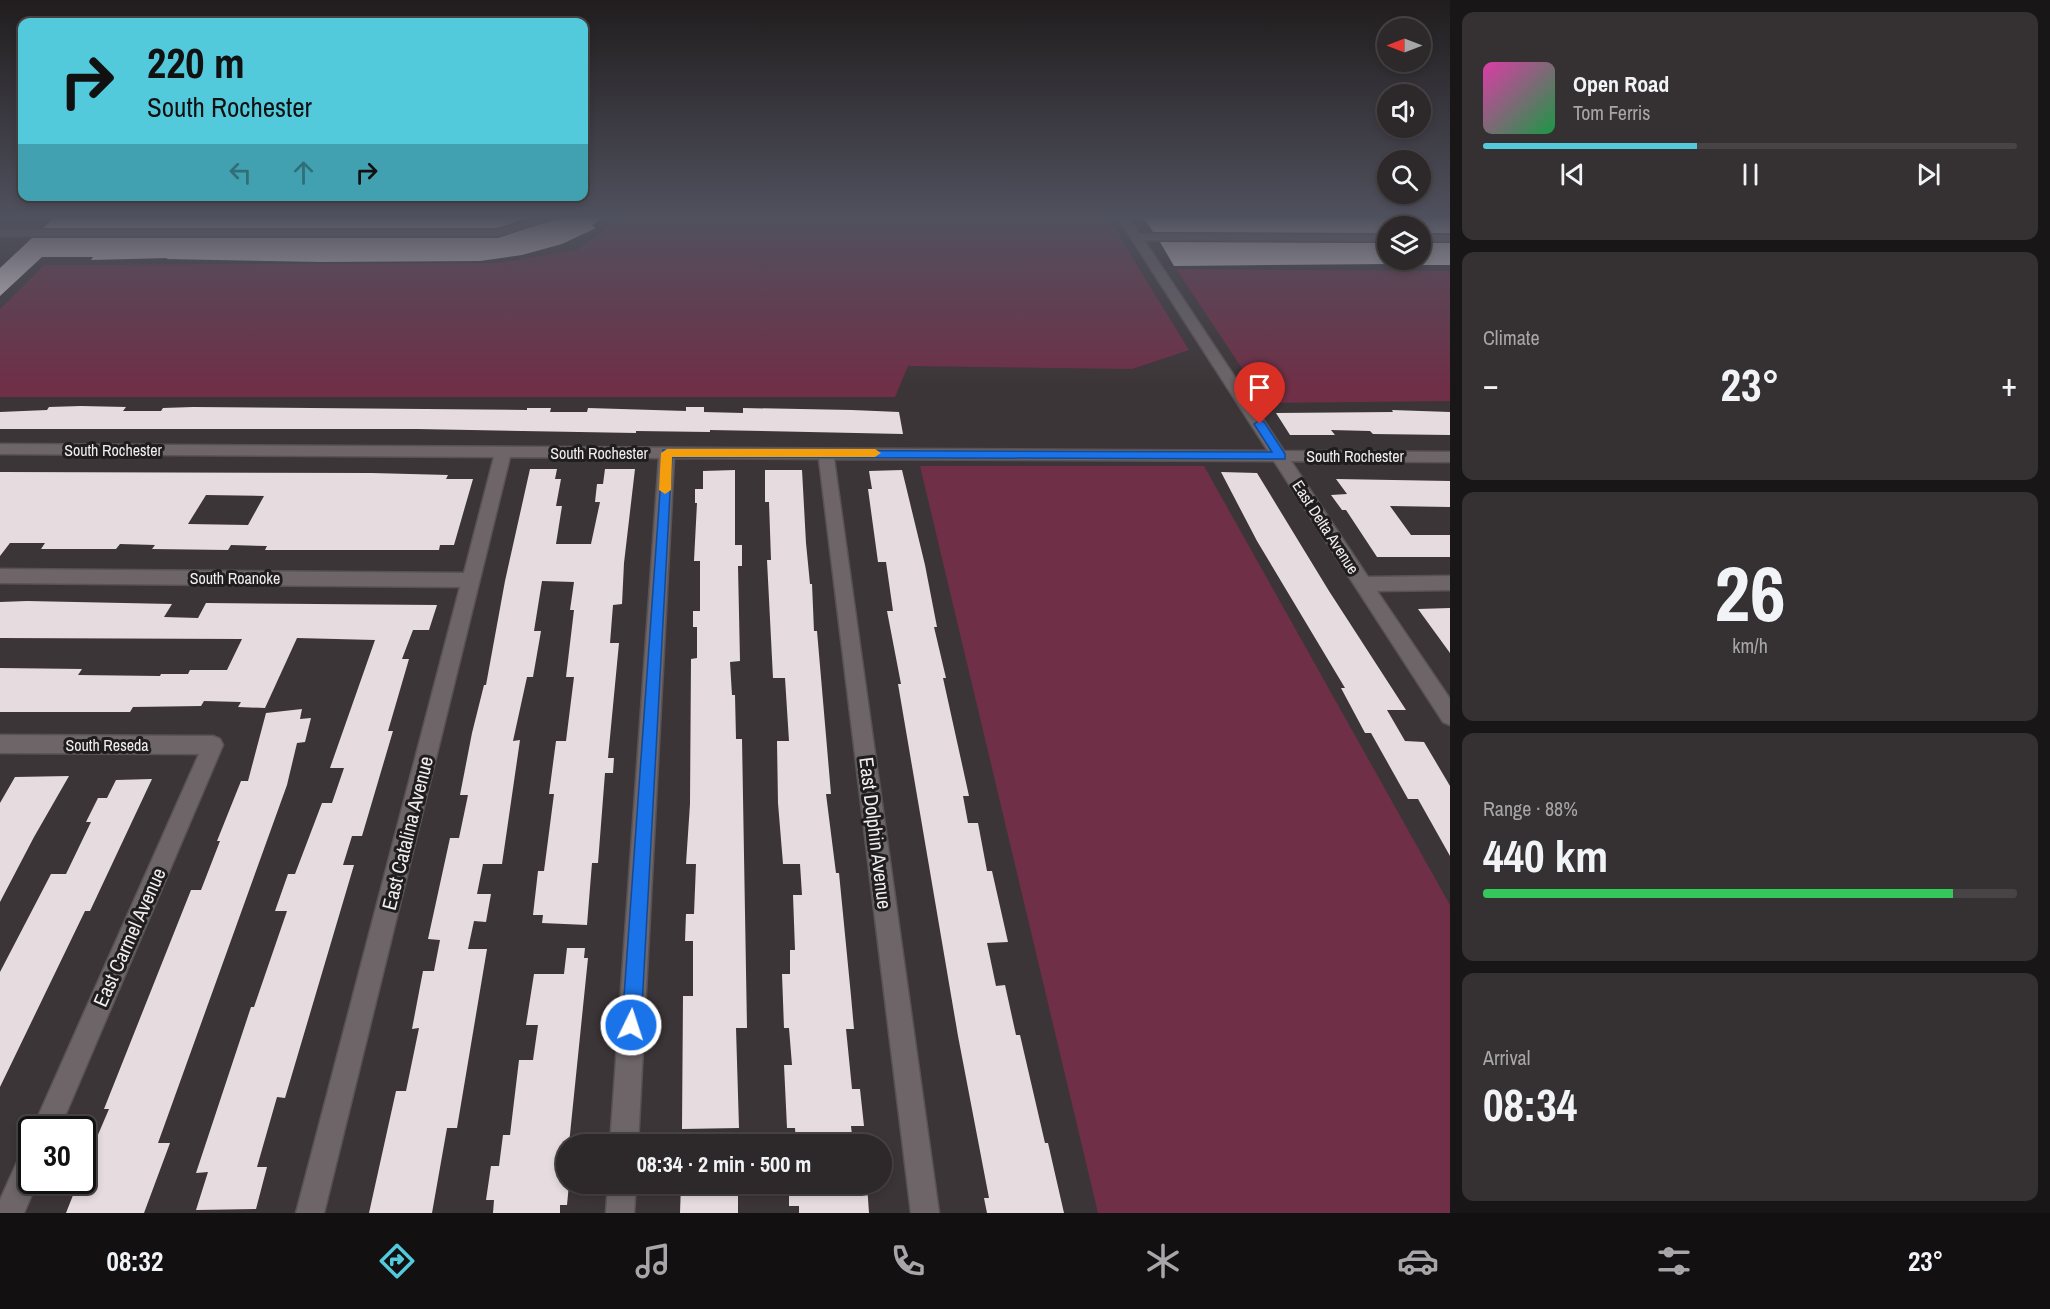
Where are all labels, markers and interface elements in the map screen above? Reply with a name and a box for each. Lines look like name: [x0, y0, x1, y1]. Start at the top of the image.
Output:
north arrow: [1377, 18, 1431, 72]
map controls: [1377, 18, 1431, 270]
text: 220 m: [147, 35, 245, 91]
icon: right: [48, 42, 126, 120]
text: Open Road: [1573, 69, 1669, 99]
button: sound: [1377, 84, 1431, 138]
text: South Rochester: [147, 89, 312, 125]
text: Tom Ferris: [1573, 99, 1651, 126]
button: search: [1377, 150, 1431, 204]
icon: left: [224, 156, 257, 189]
icon: ahead: [287, 156, 320, 189]
icon: right: [350, 156, 383, 189]
icon: previous: [1556, 158, 1589, 191]
icon: pause: [1734, 158, 1767, 191]
icon: next: [1912, 158, 1945, 191]
button: layers: [1377, 216, 1431, 270]
text: Climate: [1483, 324, 1540, 351]
text: 23°: [1720, 354, 1780, 415]
pin: [1234, 362, 1285, 424]
text: −: [1483, 362, 1499, 406]
text: +: [2001, 362, 2017, 406]
icon: arrive: [1243, 371, 1276, 404]
street label: South Rochester: [64, 439, 162, 461]
street label: South Rochester: [550, 442, 648, 464]
street label: South Rochester: [1306, 445, 1404, 467]
street label: East Delta Avenue: [1287, 476, 1365, 578]
text: 26: [1714, 540, 1786, 645]
street label: South Roanoke: [190, 567, 280, 589]
text: km/h: [1732, 632, 1768, 659]
street label: South Reseda: [65, 734, 149, 756]
street label: East Catalina Avenue: [375, 753, 439, 913]
street label: East Dolphin Avenue: [853, 755, 899, 911]
text: Range · 88%: [1483, 795, 1578, 822]
text: 440 km: [1483, 825, 1608, 886]
street label: East Carmel Avenue: [86, 863, 172, 1011]
position arrow: [599, 993, 663, 1057]
text: Arrival: [1483, 1044, 1530, 1071]
text: 08:34: [1483, 1074, 1577, 1135]
speed limit sign: 30: [18, 1116, 96, 1194]
text: 08:34 · 2 min · 500 m: [637, 1149, 811, 1179]
icon: directions: [376, 1240, 418, 1282]
icon: music: [632, 1240, 674, 1282]
icon: phone: [887, 1240, 929, 1282]
icon: climate: [1142, 1240, 1184, 1282]
icon: car: [1397, 1240, 1439, 1282]
icon: filters: [1653, 1240, 1695, 1282]
text: 08:32: [107, 1243, 163, 1279]
text: 23°: [1908, 1243, 1943, 1279]

